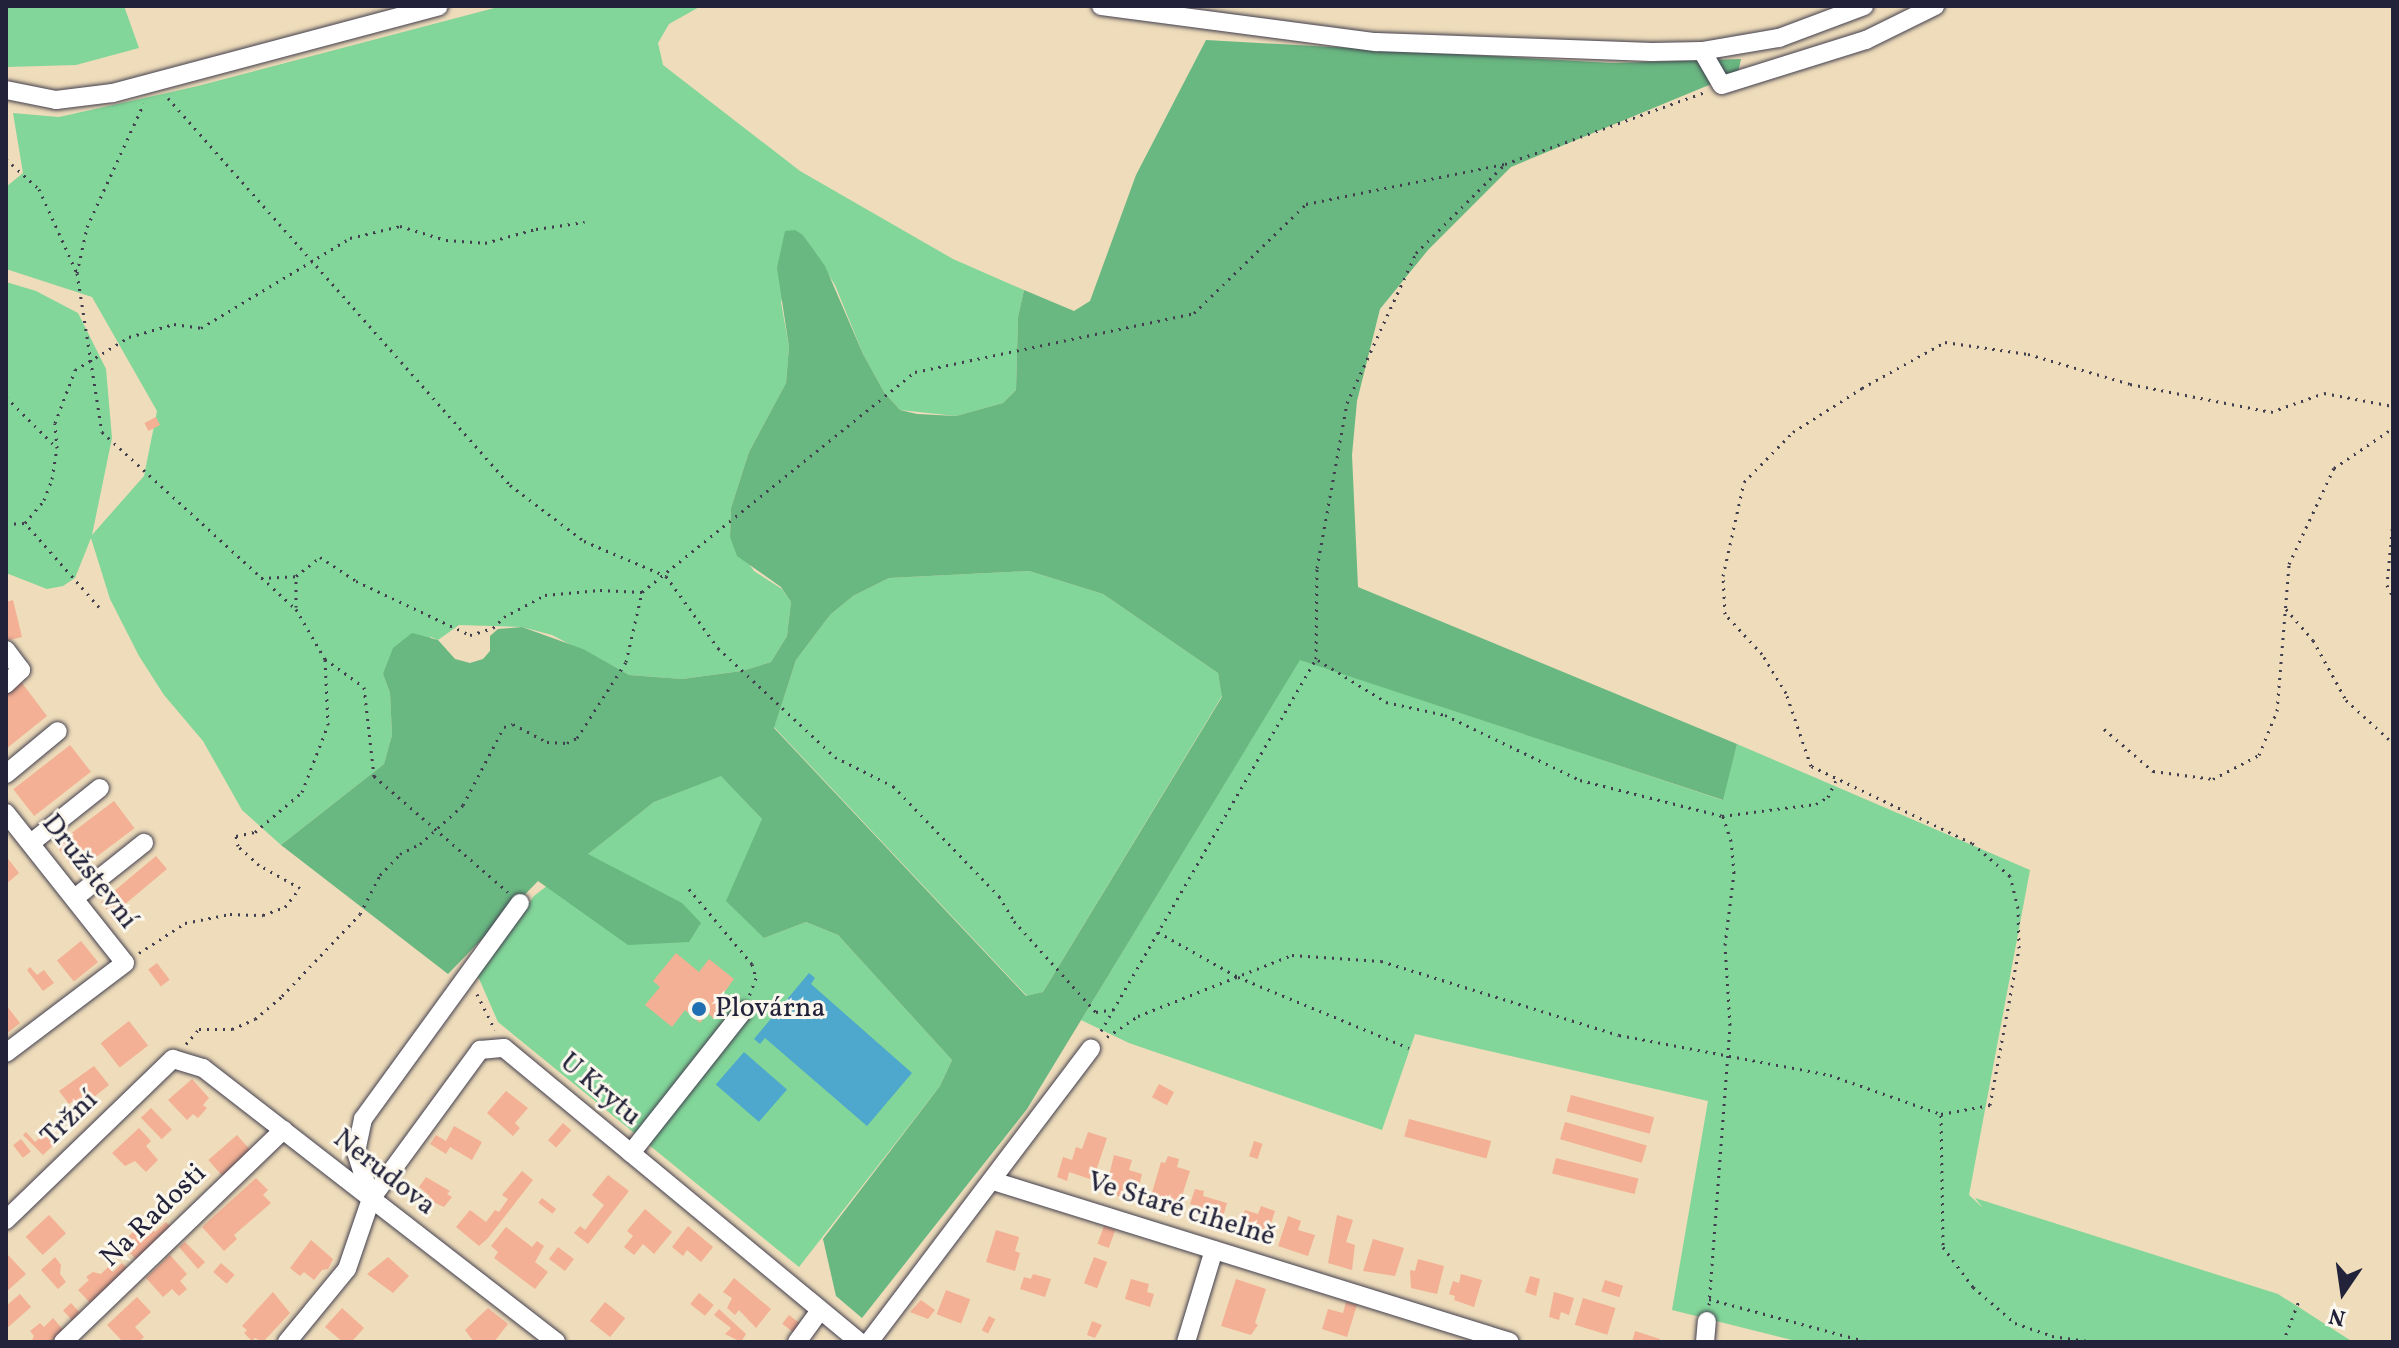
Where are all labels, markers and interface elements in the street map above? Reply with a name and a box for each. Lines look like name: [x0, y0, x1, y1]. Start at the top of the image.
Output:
street label: Družstevní: [34, 808, 144, 936]
place label: Plovárna: [715, 992, 825, 1026]
marker: Plovárna: [690, 1000, 708, 1018]
street label: U Krytu: [552, 1046, 648, 1134]
street label: Tržní: [35, 1084, 105, 1154]
street label: Nerudova: [326, 1123, 442, 1223]
street label: Na Radosti: [94, 1157, 214, 1275]
street label: Ve Staré cihelně: [1083, 1165, 1279, 1255]
north arrow: [2303, 1252, 2383, 1332]
text: N: [2326, 1299, 2349, 1333]

